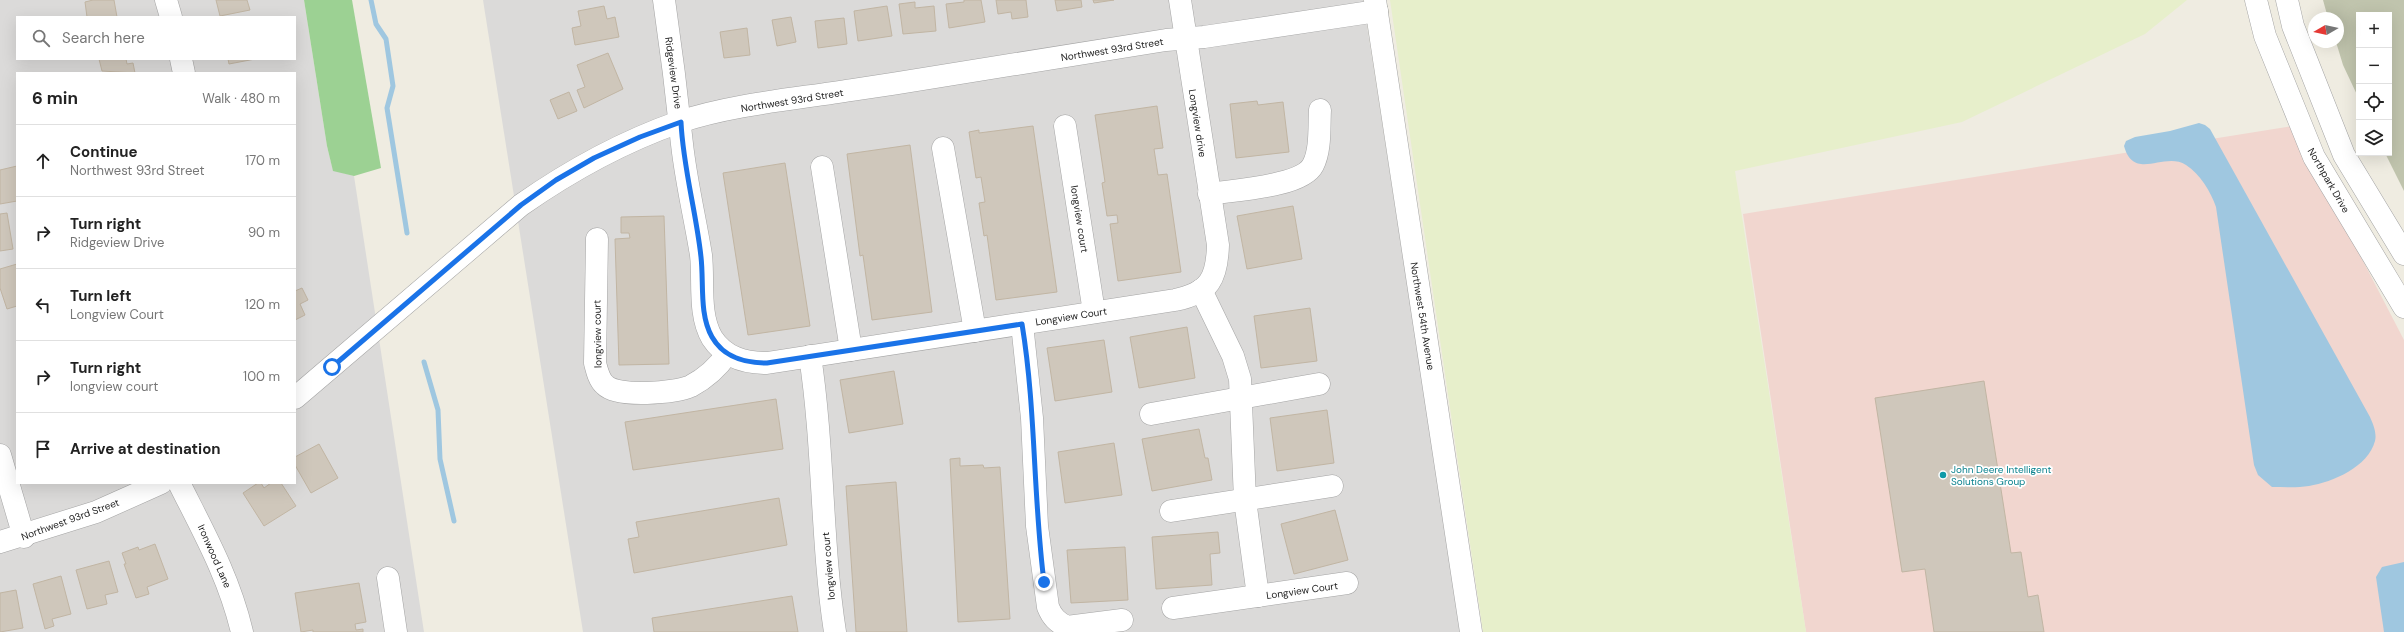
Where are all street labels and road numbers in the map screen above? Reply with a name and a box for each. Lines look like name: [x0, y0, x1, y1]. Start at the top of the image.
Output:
street label: Northwest 93rd Street: [1060, 35, 1164, 64]
street label: Ridgeview Drive: [662, 36, 685, 110]
street label: Northwest 93rd Street: [740, 86, 844, 115]
street label: Longview drive: [1186, 88, 1209, 158]
street label: Northpark Drive: [2305, 145, 2353, 215]
street label: longview court: [1068, 185, 1091, 254]
street label: Northwest 54th Avenue: [1408, 261, 1438, 371]
street label: longview court: [590, 300, 605, 368]
street label: Longview Court: [1034, 304, 1108, 329]
street label: Northwest 93rd Street: [19, 496, 121, 543]
street label: Ironwood Lane: [195, 523, 234, 590]
street label: longview court: [819, 531, 838, 600]
street label: Longview Court: [1265, 579, 1339, 602]

